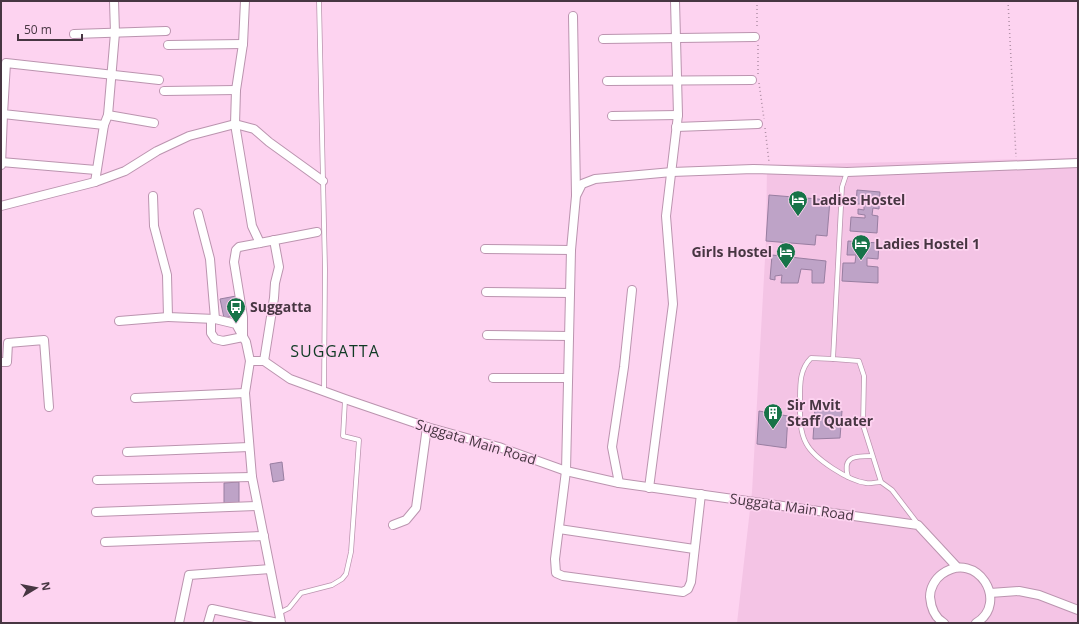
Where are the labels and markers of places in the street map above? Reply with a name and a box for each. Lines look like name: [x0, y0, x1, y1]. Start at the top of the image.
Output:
hotel icon: Ladies Hostel: [787, 189, 809, 217]
place label: Ladies Hostel: [812, 190, 905, 209]
hotel icon: Ladies Hostel 1: [850, 233, 872, 261]
place label: Ladies Hostel 1: [875, 234, 980, 253]
hotel icon: Girls Hostel: [775, 241, 797, 269]
place label: Girls Hostel: [691, 242, 772, 261]
bus stop icon: Suggatta: [225, 296, 247, 324]
place label: Suggatta: [250, 297, 312, 316]
place label: Sir Mvit Staff Quater: [787, 395, 874, 430]
building icon: Sir Mvit Staff Quater: [762, 402, 784, 430]

